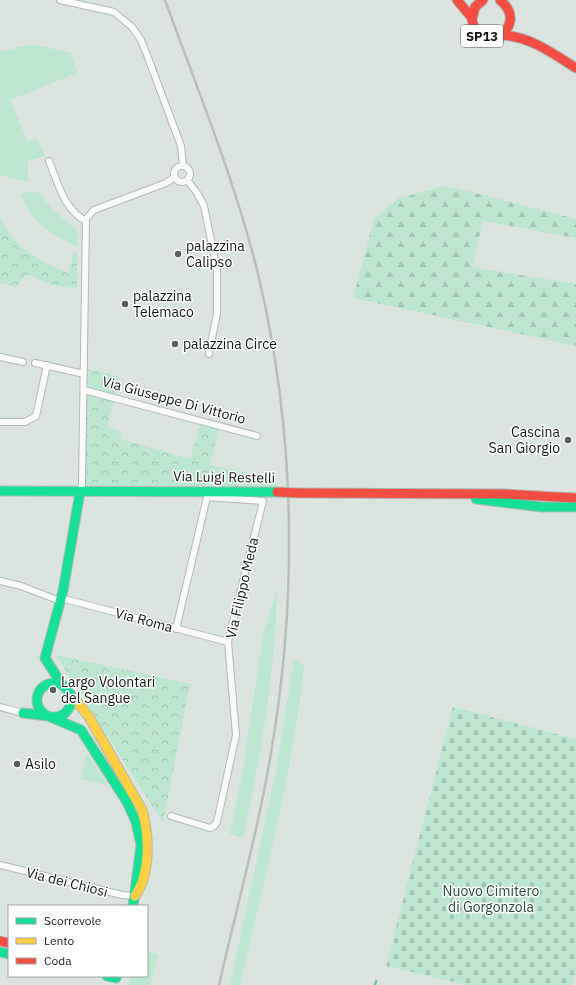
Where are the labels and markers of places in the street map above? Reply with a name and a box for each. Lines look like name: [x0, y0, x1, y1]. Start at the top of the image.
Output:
place label: palazzina Calipso: [186, 237, 245, 271]
marker: palazzina Calipso: [173, 249, 183, 259]
place label: palazzina Telemaco: [133, 287, 194, 321]
marker: palazzina Telemaco: [120, 299, 130, 309]
place label: palazzina Circe: [183, 335, 277, 353]
marker: palazzina Circe: [170, 339, 180, 349]
place label: Cascina San Giorgio: [489, 423, 561, 457]
marker: Cascina San Giorgio: [563, 435, 573, 445]
place label: Largo Volontari del Sangue: [61, 673, 155, 707]
marker: Largo Volontari del Sangue: [48, 685, 58, 695]
place label: Asilo: [25, 755, 56, 773]
marker: Asilo: [12, 759, 22, 769]

